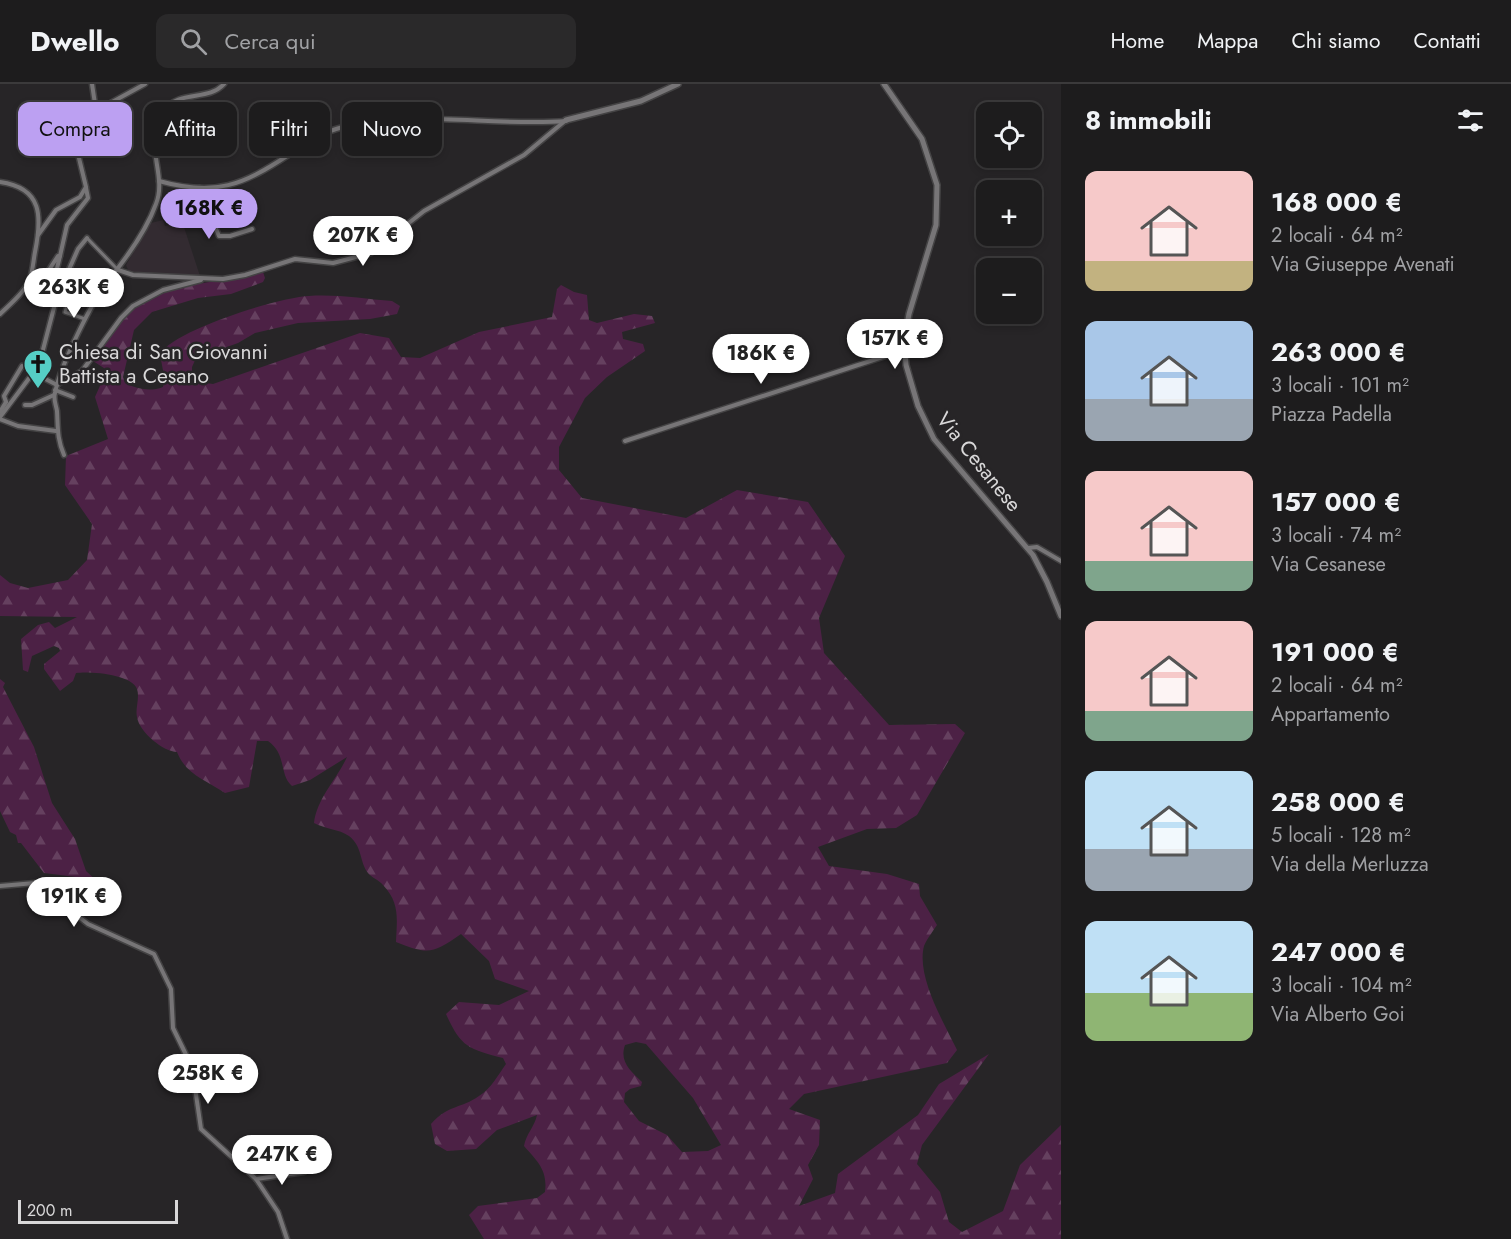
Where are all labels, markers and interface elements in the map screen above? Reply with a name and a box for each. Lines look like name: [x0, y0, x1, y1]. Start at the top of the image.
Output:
search box: [156, 14, 576, 68]
text: Dwello: [30, 21, 120, 62]
icon: search: [177, 25, 210, 58]
text: Cerca qui: [225, 25, 316, 57]
text: Home: [1111, 26, 1164, 56]
text: Mappa: [1197, 26, 1258, 56]
text: Chi siamo: [1291, 26, 1380, 56]
text: Contatti: [1413, 26, 1481, 56]
text: 8 immobili: [1085, 101, 1212, 139]
chip: Compra: [18, 102, 132, 156]
chip: Affitta: [144, 102, 237, 156]
chip: Filtri: [249, 102, 330, 156]
chip: Nuovo: [342, 102, 442, 156]
map controls: [976, 102, 1042, 324]
button: locate: [976, 102, 1042, 168]
icon: filters: [1454, 104, 1487, 137]
button: +: [976, 180, 1042, 246]
text: 168 000 €: [1271, 183, 1402, 221]
pin: 168K €: [160, 189, 258, 240]
text: 168K €: [174, 194, 244, 223]
icon: home: [1133, 195, 1205, 267]
pin: 207K €: [314, 216, 412, 267]
text: 207K €: [327, 221, 399, 250]
text: 2 locali · 64 m²: [1271, 221, 1403, 250]
text: Via Giuseppe Avenati: [1271, 250, 1455, 279]
button: −: [976, 258, 1042, 324]
pin: 263K €: [25, 268, 123, 319]
text: 263K €: [38, 273, 110, 302]
pin: 157K €: [846, 319, 944, 370]
text: 157K €: [861, 324, 929, 353]
text: 263 000 €: [1271, 333, 1406, 371]
pin: 186K €: [712, 334, 810, 385]
place label: Chiesa di San Giovanni Battista a Cesano: [59, 337, 268, 391]
text: 186K €: [726, 339, 796, 368]
icon: home: [1133, 345, 1205, 417]
church icon: Chiesa di San Giovanni Battista a Cesano: [22, 348, 54, 390]
text: 3 locali · 101 m²: [1271, 371, 1409, 400]
text: Piazza Padella: [1271, 400, 1392, 429]
street label: Via Cesanese: [929, 406, 1029, 518]
text: 157 000 €: [1271, 483, 1401, 521]
icon: home: [1133, 495, 1205, 567]
text: 3 locali · 74 m²: [1271, 521, 1401, 550]
text: Via Cesanese: [1271, 550, 1386, 579]
text: 191 000 €: [1271, 633, 1399, 671]
icon: home: [1133, 645, 1205, 717]
text: 2 locali · 64 m²: [1271, 671, 1403, 700]
text: Appartamento: [1271, 700, 1390, 729]
text: 258 000 €: [1271, 783, 1405, 821]
icon: home: [1133, 795, 1205, 867]
text: 5 locali · 128 m²: [1271, 821, 1411, 850]
text: Via della Merluzza: [1271, 850, 1429, 879]
pin: 191K €: [25, 877, 123, 928]
text: 191K €: [41, 882, 107, 911]
text: 247 000 €: [1271, 933, 1406, 971]
icon: home: [1133, 945, 1205, 1017]
text: 3 locali · 104 m²: [1271, 971, 1412, 1000]
text: Via Alberto Goi: [1271, 1000, 1405, 1029]
pin: 258K €: [159, 1054, 257, 1105]
text: 258K €: [172, 1059, 244, 1088]
pin: 247K €: [233, 1135, 331, 1186]
text: 247K €: [246, 1140, 318, 1169]
scale bar: [18, 1197, 178, 1224]
text: 200 m: [27, 1199, 73, 1222]

